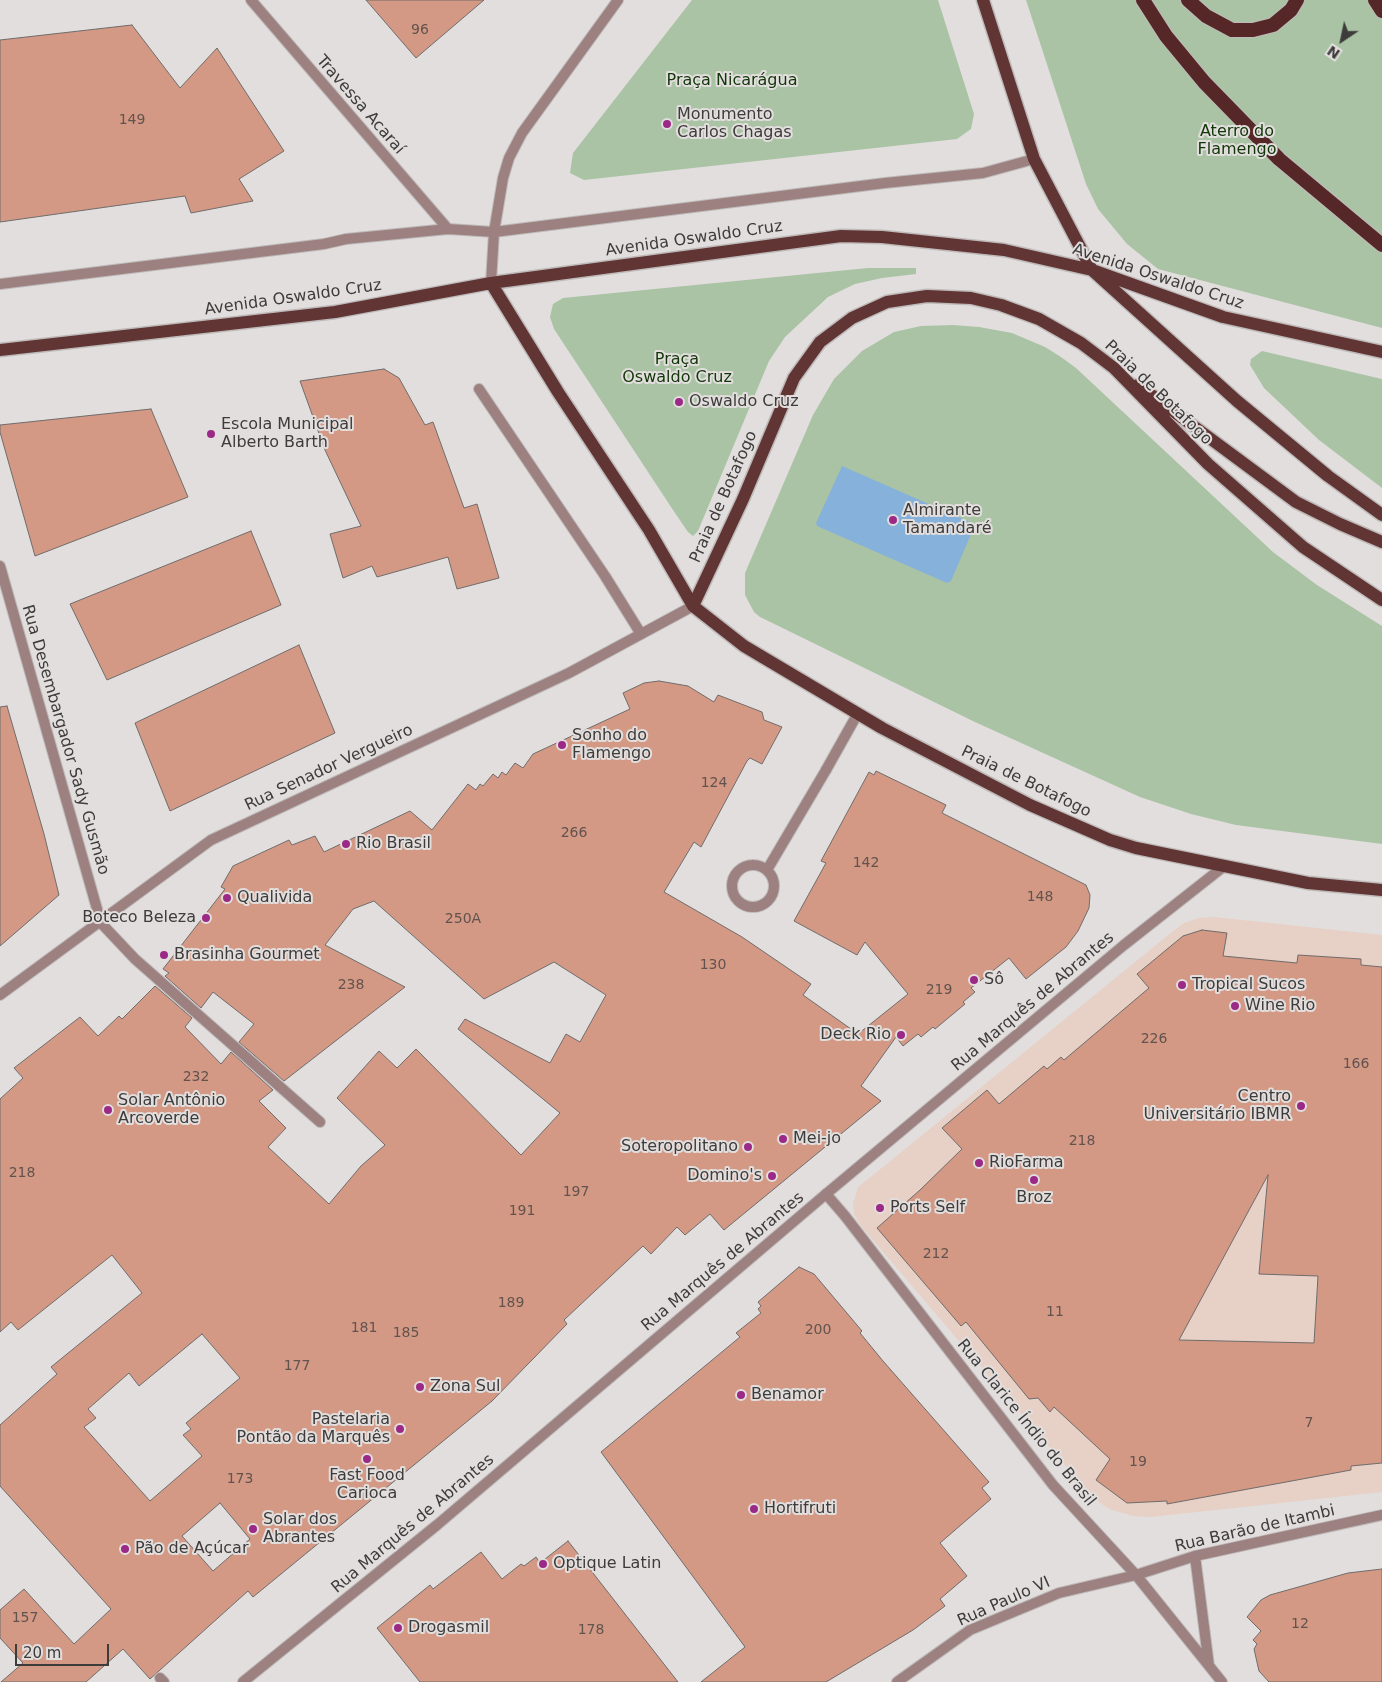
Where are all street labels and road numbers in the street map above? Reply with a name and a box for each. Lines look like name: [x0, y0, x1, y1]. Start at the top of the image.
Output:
street label: Travessa Acaraí: [312, 52, 408, 158]
street label: Avenida Oswaldo Cruz: [604, 217, 784, 261]
street label: Avenida Oswaldo Cruz: [1070, 240, 1246, 314]
street label: Avenida Oswaldo Cruz: [203, 276, 383, 320]
street label: Praia de Botafogo: [1100, 337, 1216, 449]
street label: Praia de Botafogo: [686, 428, 762, 566]
street label: Rua Desembargador Sady Gusmão: [17, 603, 113, 877]
street label: Rua Senador Vergueiro: [242, 721, 416, 815]
street label: Praia de Botafogo: [958, 742, 1094, 822]
street label: Rua Marquês de Abrantes: [948, 928, 1118, 1076]
street label: Rua Marquês de Abrantes: [638, 1188, 808, 1336]
street label: Rua Clarice Índio do Brasil: [953, 1336, 1099, 1510]
street label: Rua Marquês de Abrantes: [328, 1450, 498, 1598]
street label: Rua Barão de Itambi: [1173, 1501, 1337, 1557]
street label: Rua Paulo VI: [955, 1573, 1053, 1631]

